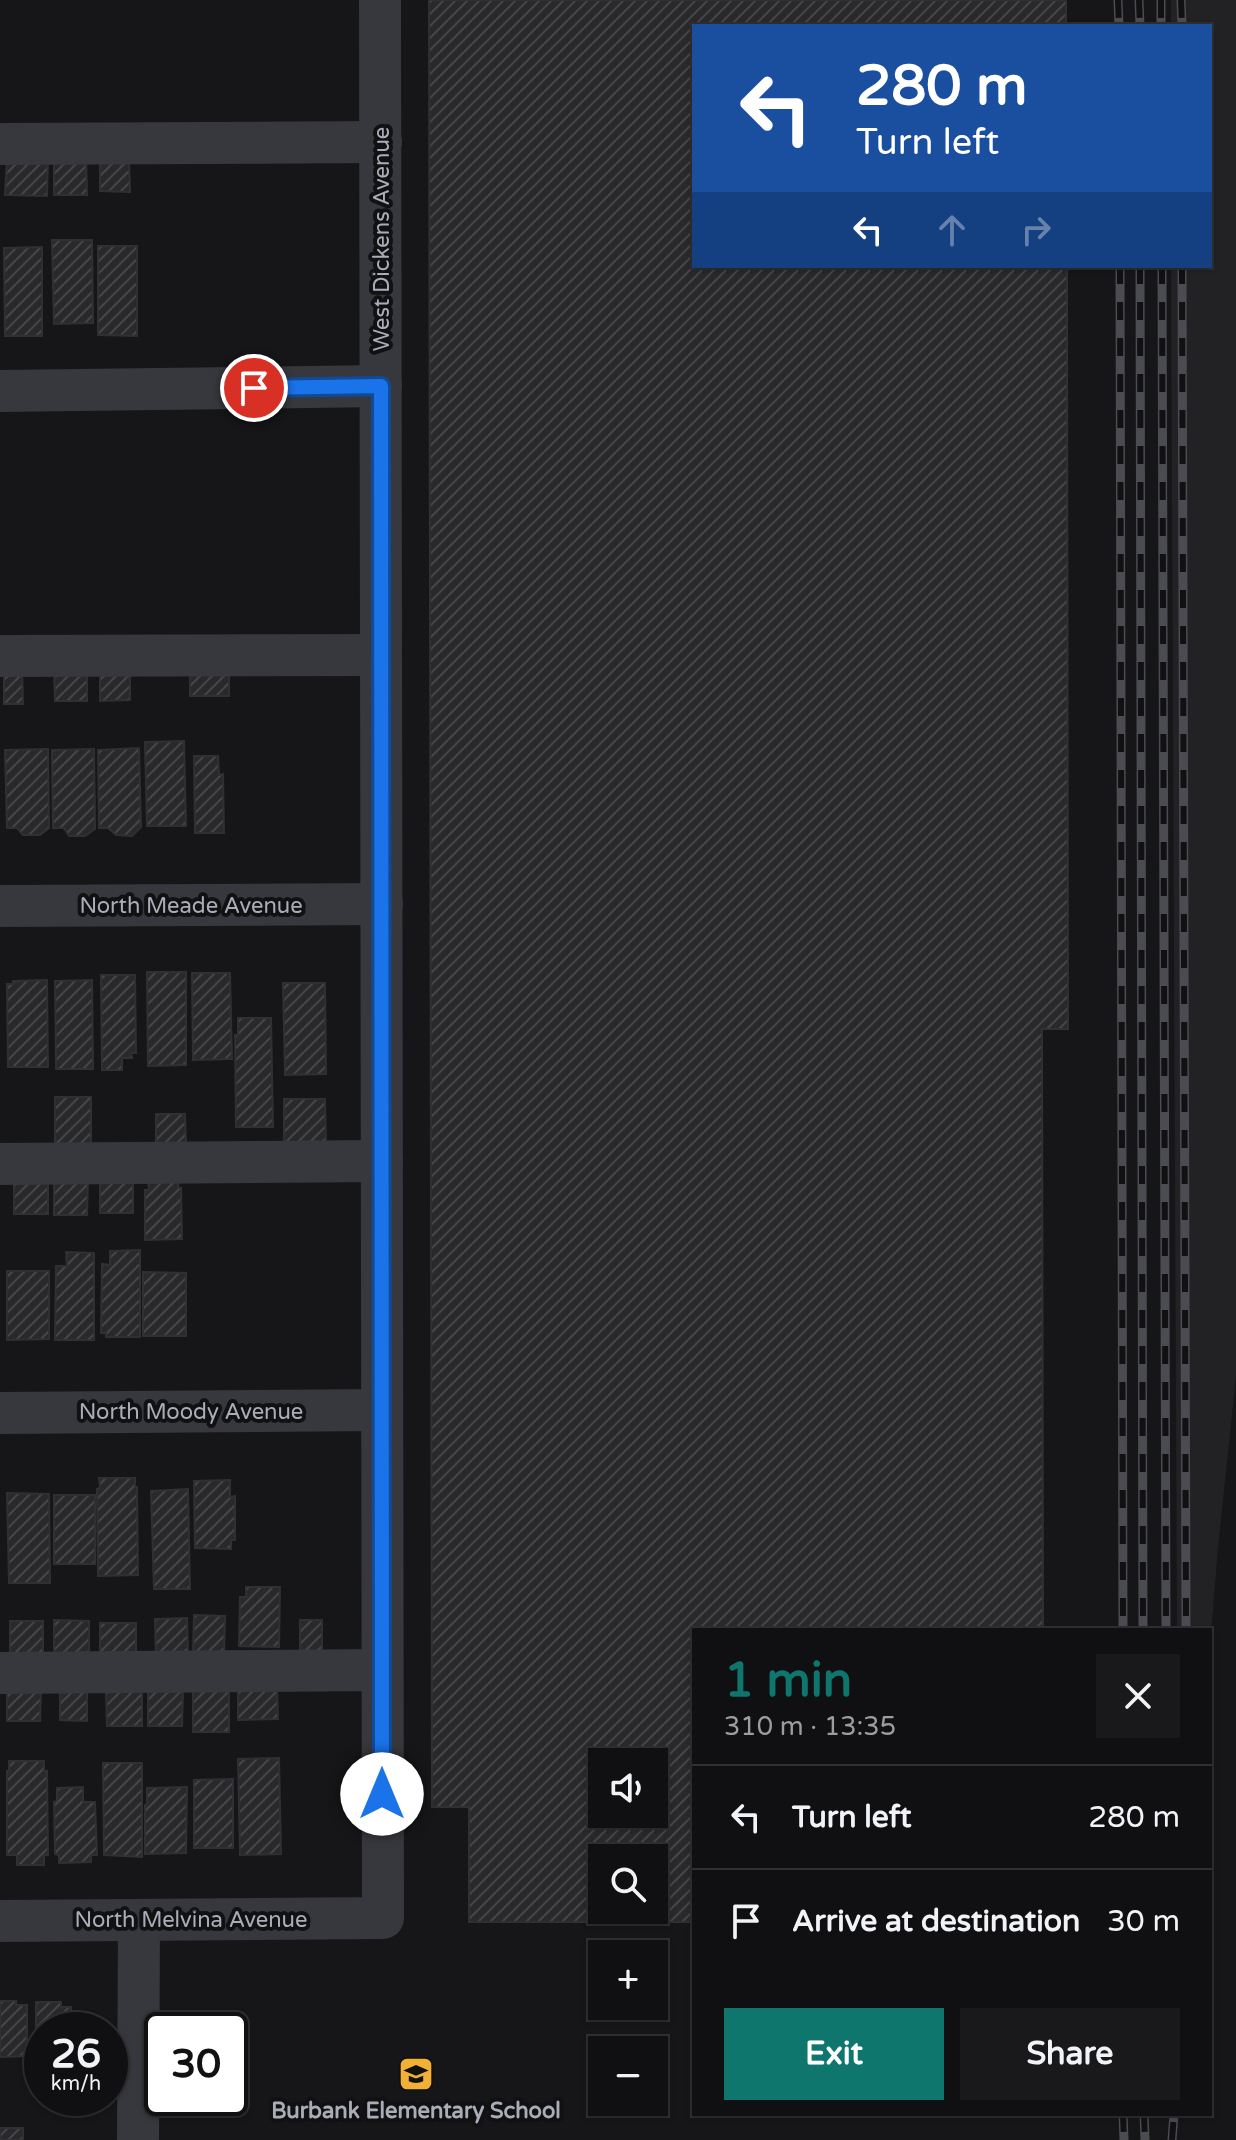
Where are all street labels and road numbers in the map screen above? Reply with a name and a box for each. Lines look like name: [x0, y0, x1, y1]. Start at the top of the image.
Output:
street label: West Dickens Avenue: [369, 127, 395, 351]
street label: North Meade Avenue: [79, 893, 303, 919]
street label: North Moody Avenue: [79, 1399, 303, 1425]
street label: North Melvina Avenue: [75, 1907, 307, 1933]

